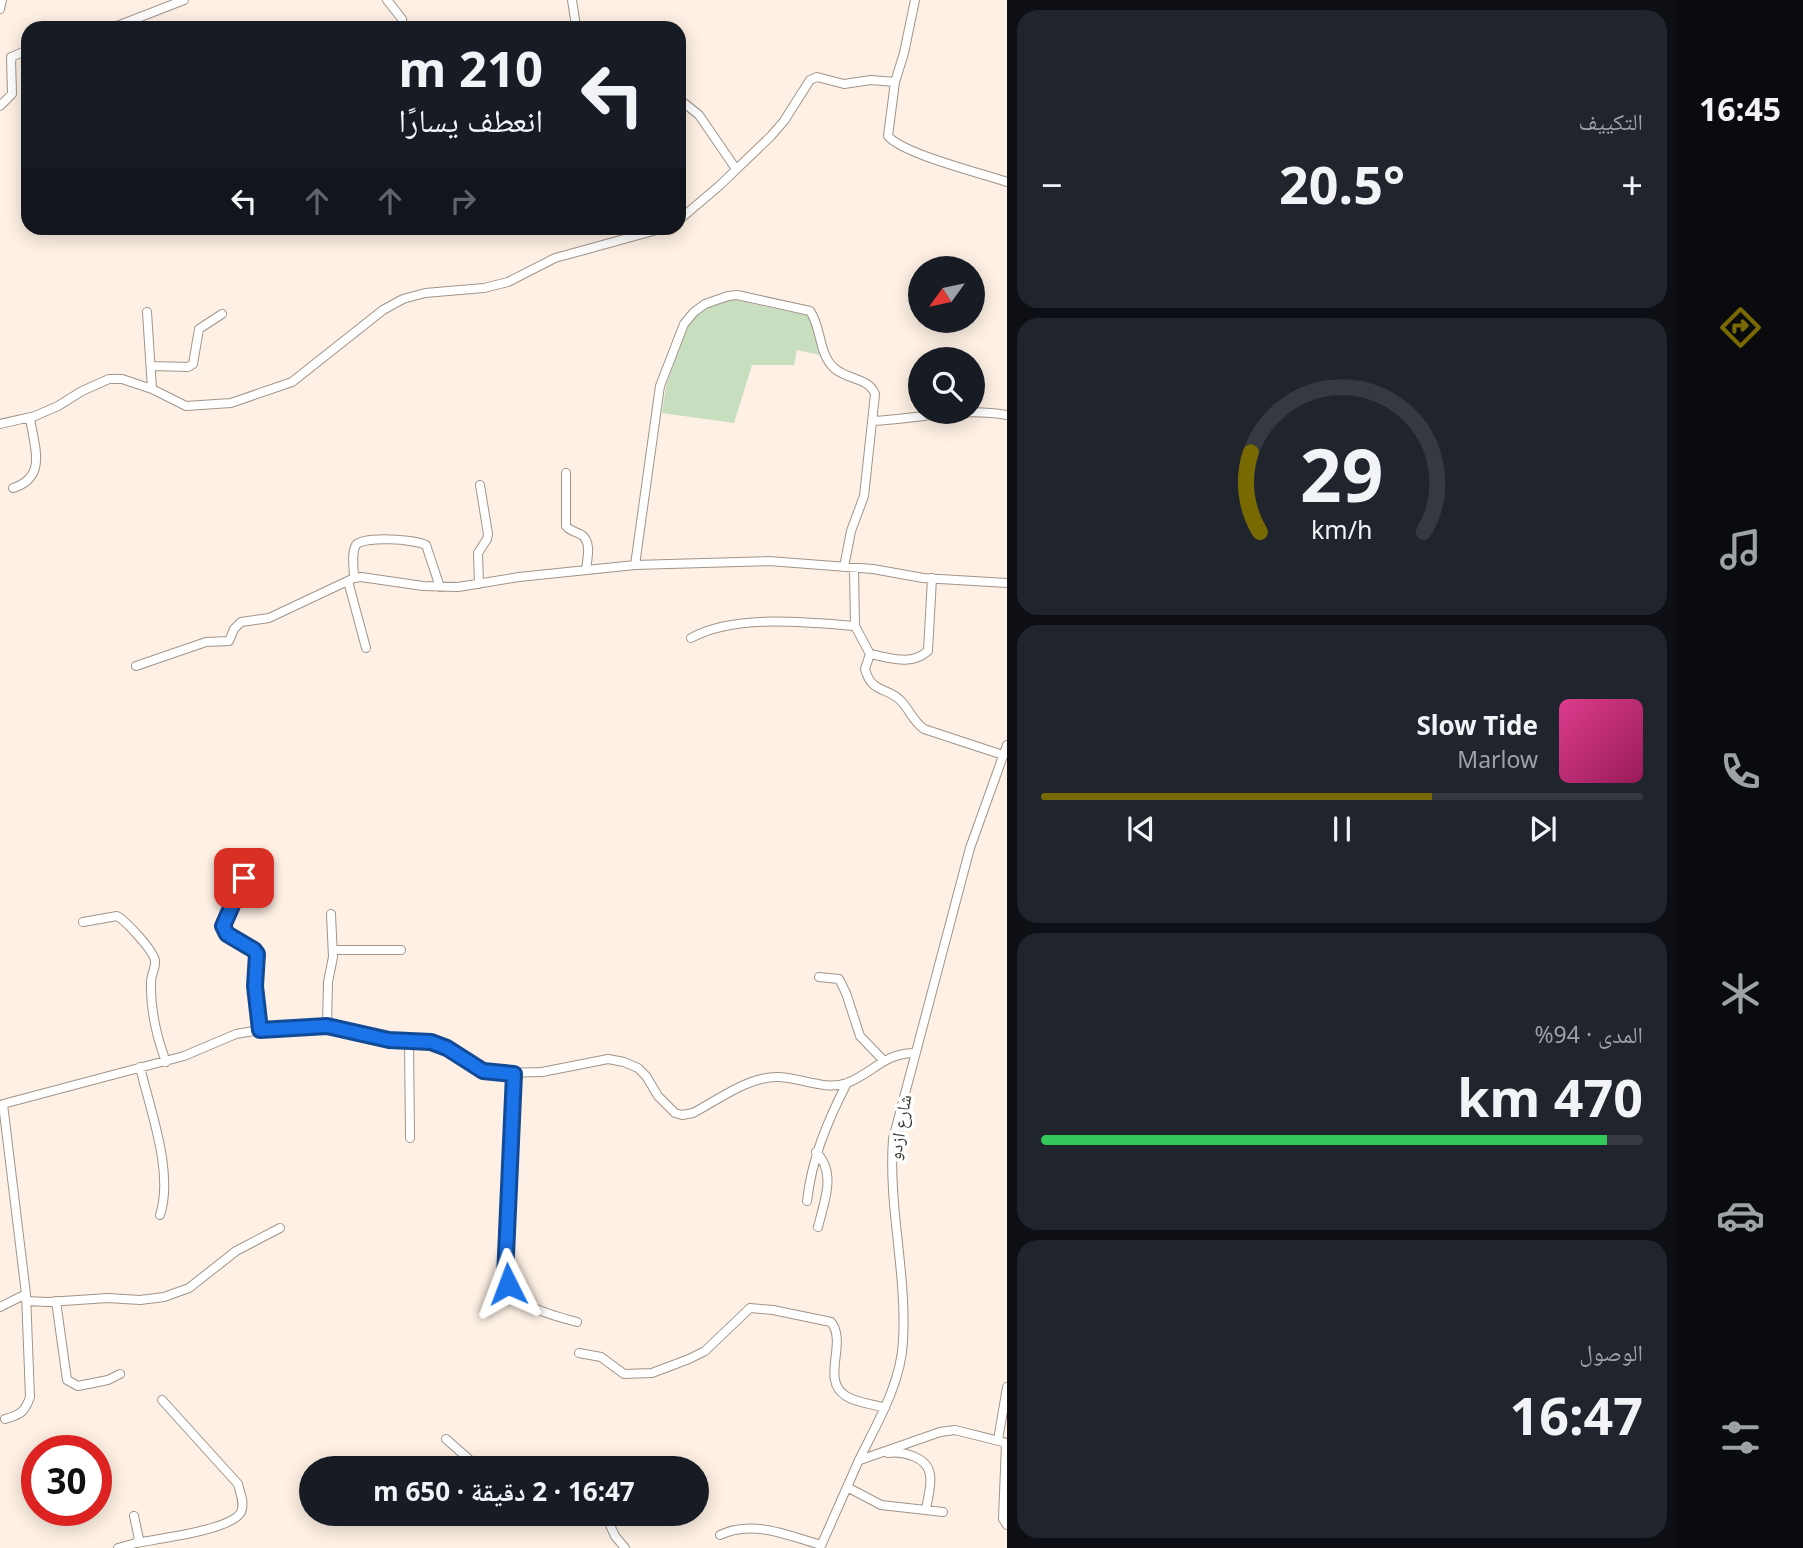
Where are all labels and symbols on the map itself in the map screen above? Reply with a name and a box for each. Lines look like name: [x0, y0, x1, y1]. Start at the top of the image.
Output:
north arrow: [908, 256, 985, 332]
pin: [214, 848, 274, 908]
street label: شارع ازدو: [881, 1092, 917, 1162]
position arrow: [471, 1247, 545, 1321]
speed limit sign: 30: [21, 1435, 112, 1526]

